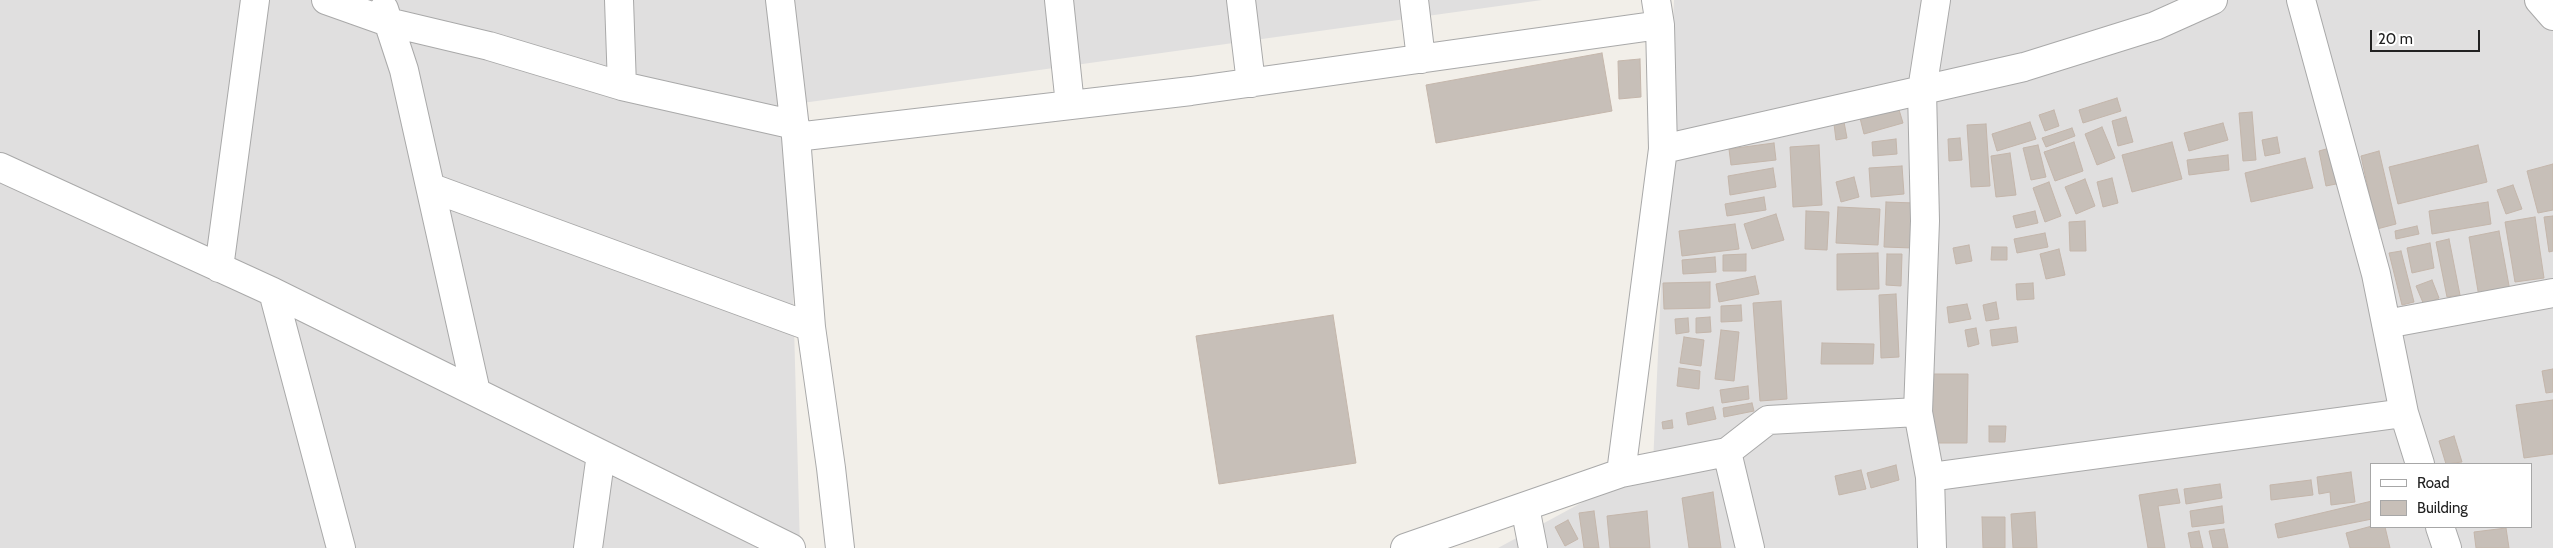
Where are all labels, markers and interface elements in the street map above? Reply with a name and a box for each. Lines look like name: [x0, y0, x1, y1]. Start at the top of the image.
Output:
scale bar: [2373, 20, 2483, 52]
text: 20 m: [2378, 30, 2413, 48]
legend: [2370, 463, 2533, 528]
text: Road: [2417, 474, 2450, 492]
text: Building: [2417, 499, 2468, 517]

